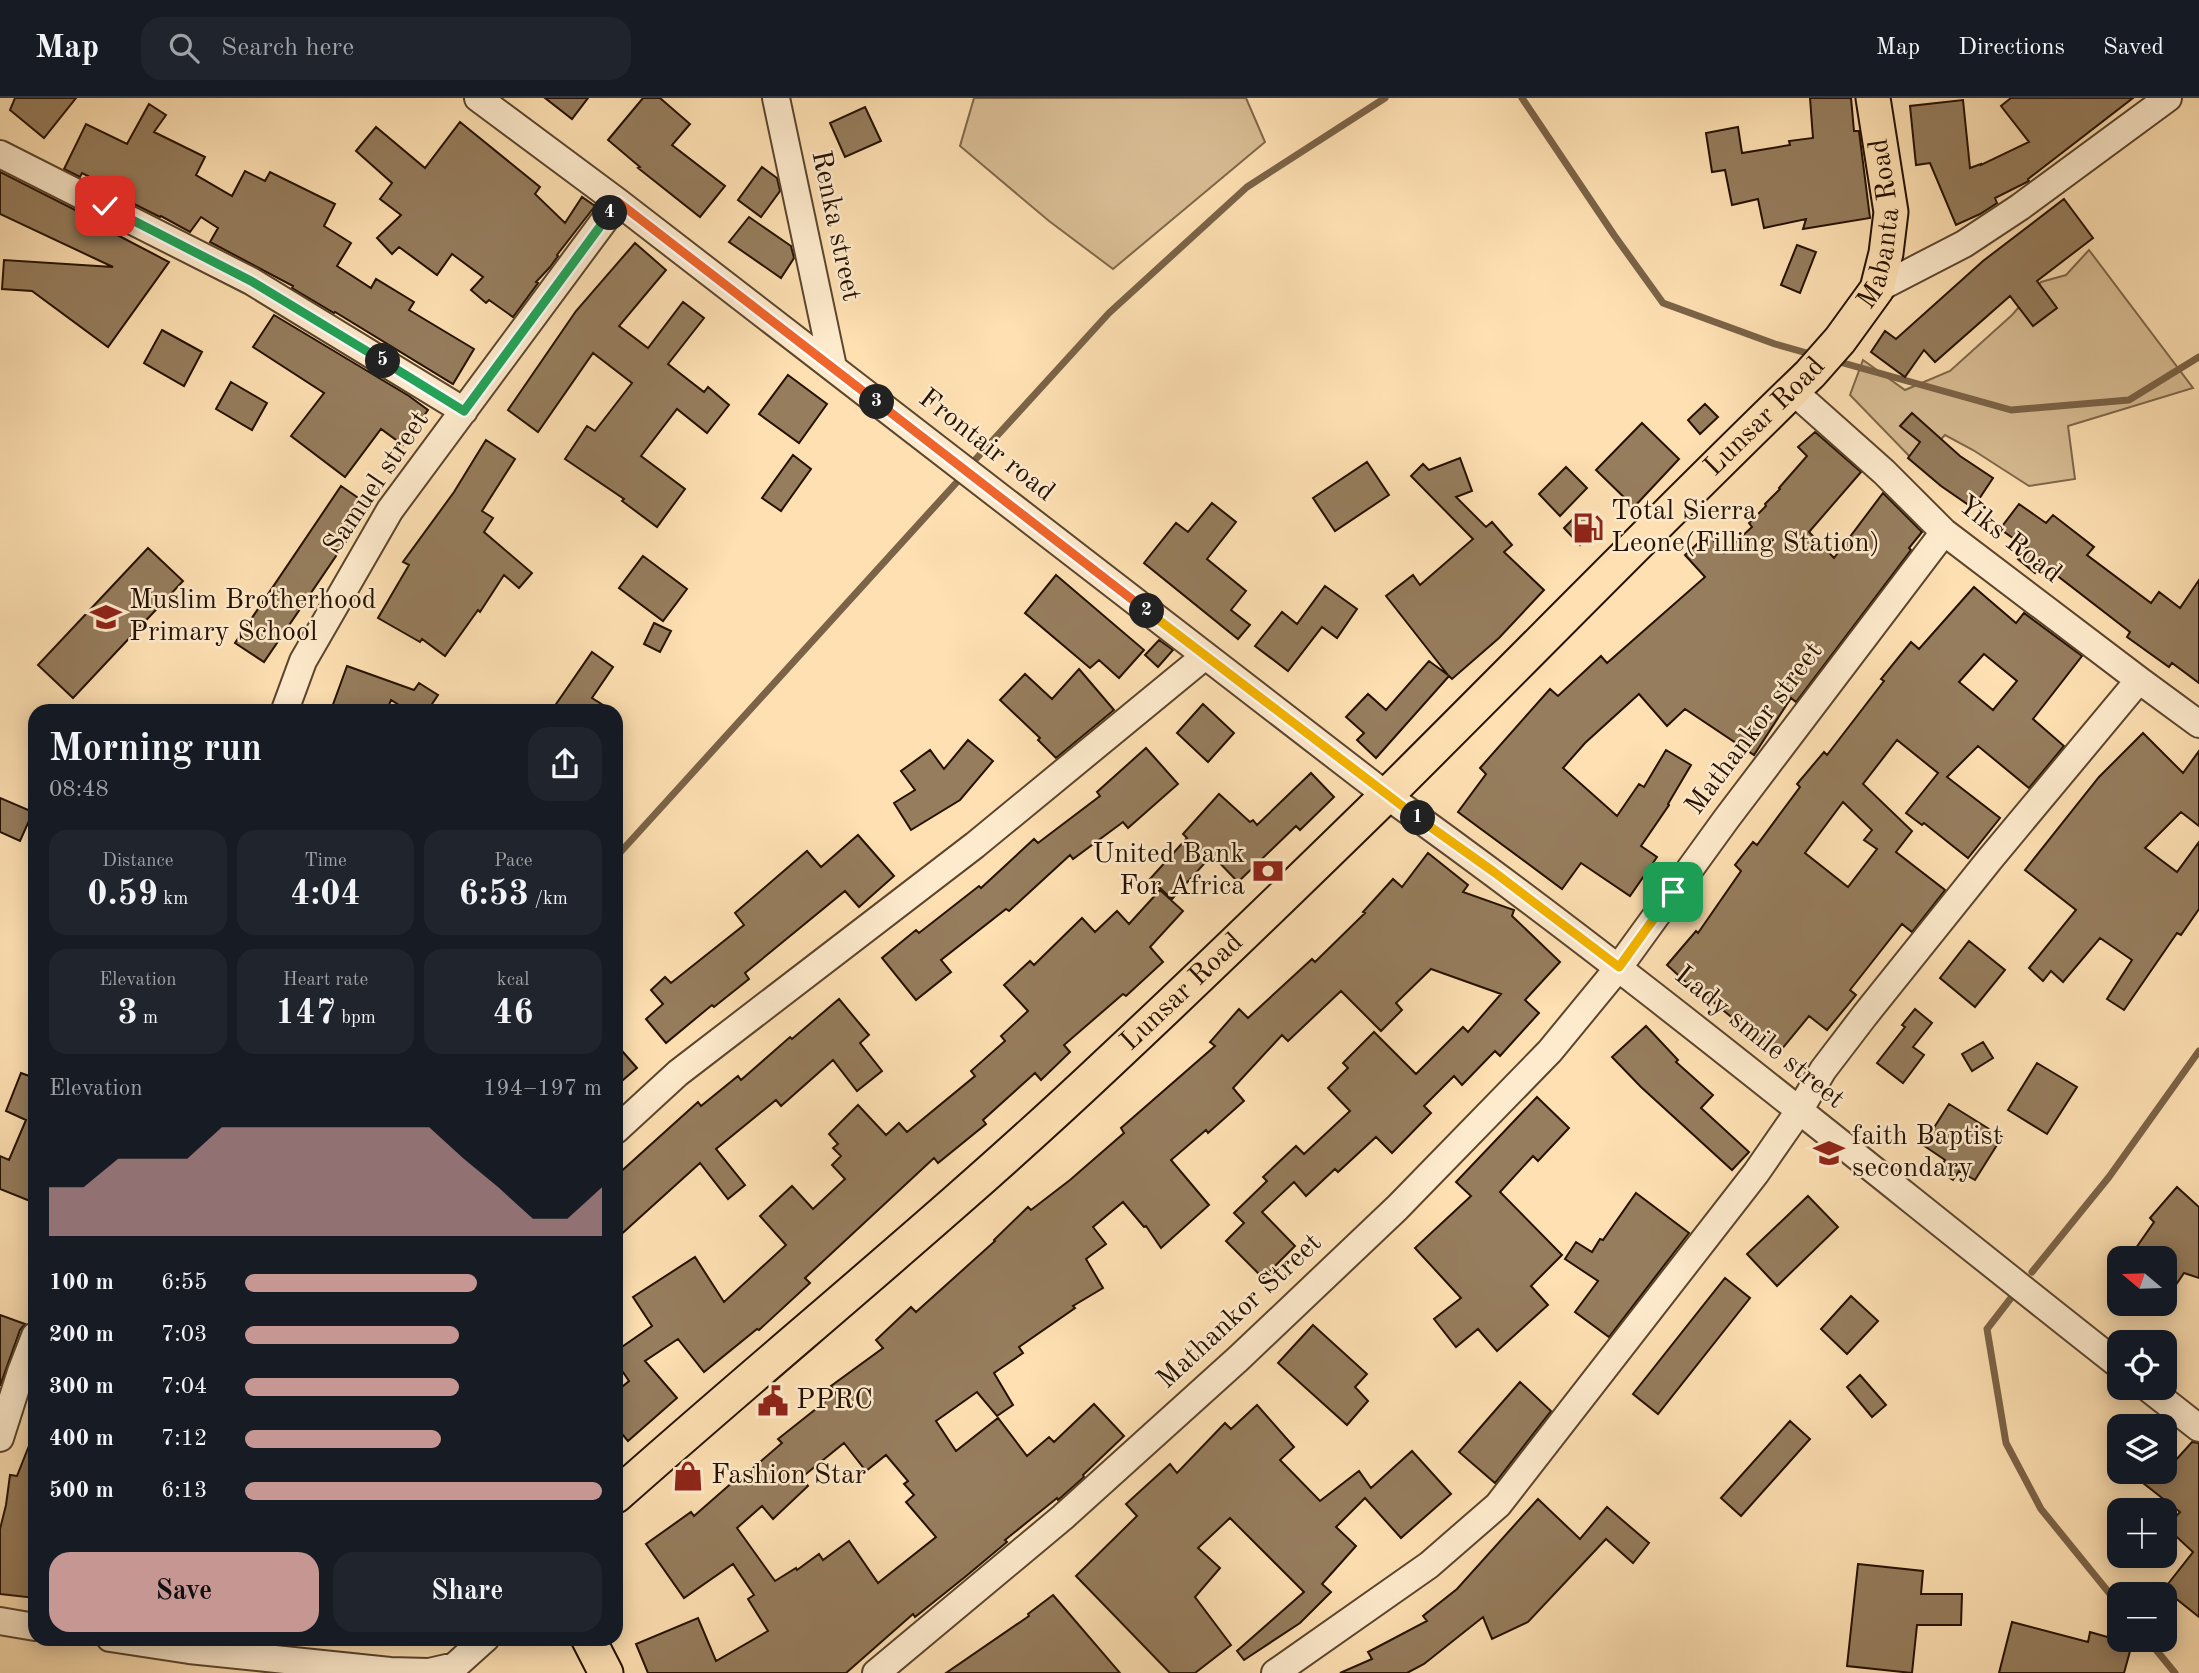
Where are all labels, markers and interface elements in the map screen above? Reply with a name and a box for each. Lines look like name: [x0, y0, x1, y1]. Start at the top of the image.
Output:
search box: [141, 17, 631, 80]
icon: search: [165, 29, 203, 67]
text: Map: [35, 32, 99, 65]
text: Search here: [221, 35, 354, 61]
text: Map: [1876, 36, 1920, 60]
text: Directions: [1958, 36, 2065, 60]
text: Saved: [2103, 36, 2164, 60]
street label: Mabanta Road: [1853, 136, 1905, 315]
street label: Renka street: [805, 148, 865, 304]
pin: [75, 176, 135, 236]
icon: check: [86, 187, 124, 225]
pin: 4: [592, 195, 628, 230]
text: 4: [604, 203, 615, 222]
pin: 5: [366, 344, 400, 378]
text: 5: [377, 351, 388, 370]
street label: Lunsar Road: [1700, 353, 1831, 482]
pin: 3: [860, 384, 894, 420]
street label: Frontair road: [913, 385, 1059, 507]
text: 3: [871, 392, 882, 411]
street label: Samuel street: [319, 407, 435, 559]
street label: Yiks Road: [1952, 491, 2066, 589]
place label: Total Sierra Leone(Filling Station): [1611, 498, 1880, 558]
fuel station icon: Total Sierra Leone(Filling Station): [1571, 511, 1605, 545]
place label: Muslim Brotherhood Primary School: [129, 587, 376, 647]
pin: 2: [1130, 594, 1164, 628]
school or university icon: Muslim Brotherhood Primary School: [89, 600, 123, 634]
text: 2: [1141, 601, 1152, 620]
street label: Mathankor street: [1681, 637, 1829, 821]
button: share: [528, 727, 602, 801]
text: Morning run: [49, 731, 262, 769]
text: 08:48: [49, 778, 109, 801]
pin: 1: [1400, 800, 1436, 836]
text: 1: [1412, 808, 1423, 827]
place label: United Bank For Africa: [1093, 841, 1245, 901]
text: Distance: [102, 852, 174, 871]
text: Time: [304, 852, 347, 871]
text: Pace: [494, 852, 532, 871]
bank icon: United Bank For Africa: [1251, 854, 1285, 888]
pin: [1643, 862, 1703, 922]
icon: arrive: [1654, 873, 1692, 911]
text: 0.59: [87, 877, 158, 912]
text: 4:04: [290, 877, 361, 912]
text: 6:53: [458, 877, 529, 912]
text: km: [158, 890, 188, 909]
text: /km: [529, 890, 568, 909]
street label: Lunsar Road: [1116, 928, 1249, 1057]
street label: Lady smile street: [1669, 961, 1849, 1115]
text: Elevation: [99, 971, 176, 990]
text: Heart rate: [283, 971, 368, 990]
text: kcal: [497, 971, 530, 990]
text: 3: [117, 996, 138, 1031]
text: 147: [275, 996, 336, 1031]
text: 46: [493, 996, 533, 1031]
text: m: [138, 1009, 158, 1028]
text: bpm: [336, 1009, 376, 1028]
text: Elevation: [49, 1077, 143, 1100]
text: 194–197 m: [483, 1077, 602, 1100]
place label: faith Baptist secondary: [1852, 1123, 2002, 1183]
school or university icon: faith Baptist secondary: [1812, 1136, 1846, 1170]
street label: Mathankor Street: [1152, 1229, 1328, 1395]
north arrow: [2107, 1246, 2177, 1316]
map controls: [2107, 1246, 2177, 1652]
text: 100 m: [49, 1271, 114, 1294]
text: 6:55: [161, 1271, 207, 1294]
text: 200 m: [49, 1323, 114, 1346]
text: 7:03: [161, 1323, 207, 1346]
button: locate: [2107, 1330, 2177, 1400]
text: 300 m: [49, 1375, 114, 1398]
text: 7:04: [161, 1375, 207, 1398]
public building icon: PPRC: [756, 1384, 790, 1418]
place label: PPRC: [796, 1387, 873, 1415]
button: layers: [2107, 1414, 2177, 1484]
text: 400 m: [49, 1427, 114, 1450]
text: 7:12: [161, 1427, 207, 1450]
shop icon: Fashion Star: [671, 1459, 705, 1493]
place label: Fashion Star: [711, 1462, 866, 1490]
text: 500 m: [49, 1479, 114, 1502]
text: 6:13: [161, 1479, 207, 1502]
button: +: [2107, 1498, 2177, 1568]
button: Save: [49, 1552, 319, 1632]
button: Share: [333, 1552, 602, 1632]
button: −: [2107, 1582, 2177, 1652]

